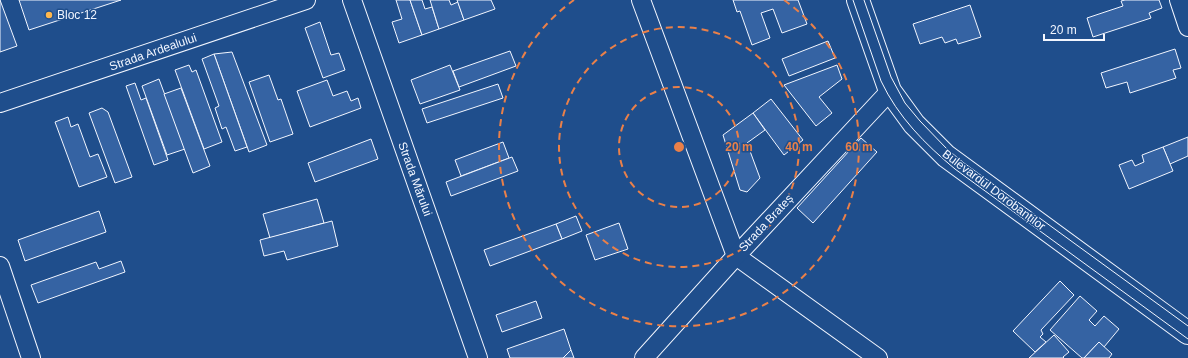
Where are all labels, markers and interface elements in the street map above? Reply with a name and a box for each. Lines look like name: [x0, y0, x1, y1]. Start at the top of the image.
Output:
place label: Bloc 12: [57, 8, 97, 22]
marker: Bloc 12: [44, 10, 54, 20]
scale bar: [1044, 16, 1104, 42]
text: 20 m: [1050, 23, 1077, 37]
street label: Strada Ardealului: [108, 31, 198, 73]
street label: Strada Mărului: [395, 140, 435, 218]
centre of rings: [672, 140, 686, 154]
text: 20 m: [725, 140, 753, 154]
text: 40 m: [785, 140, 813, 154]
text: 60 m: [845, 140, 873, 154]
street label: Bulevardul Dorobanților: [940, 147, 1048, 233]
street label: Strada Brateș: [736, 191, 796, 255]

